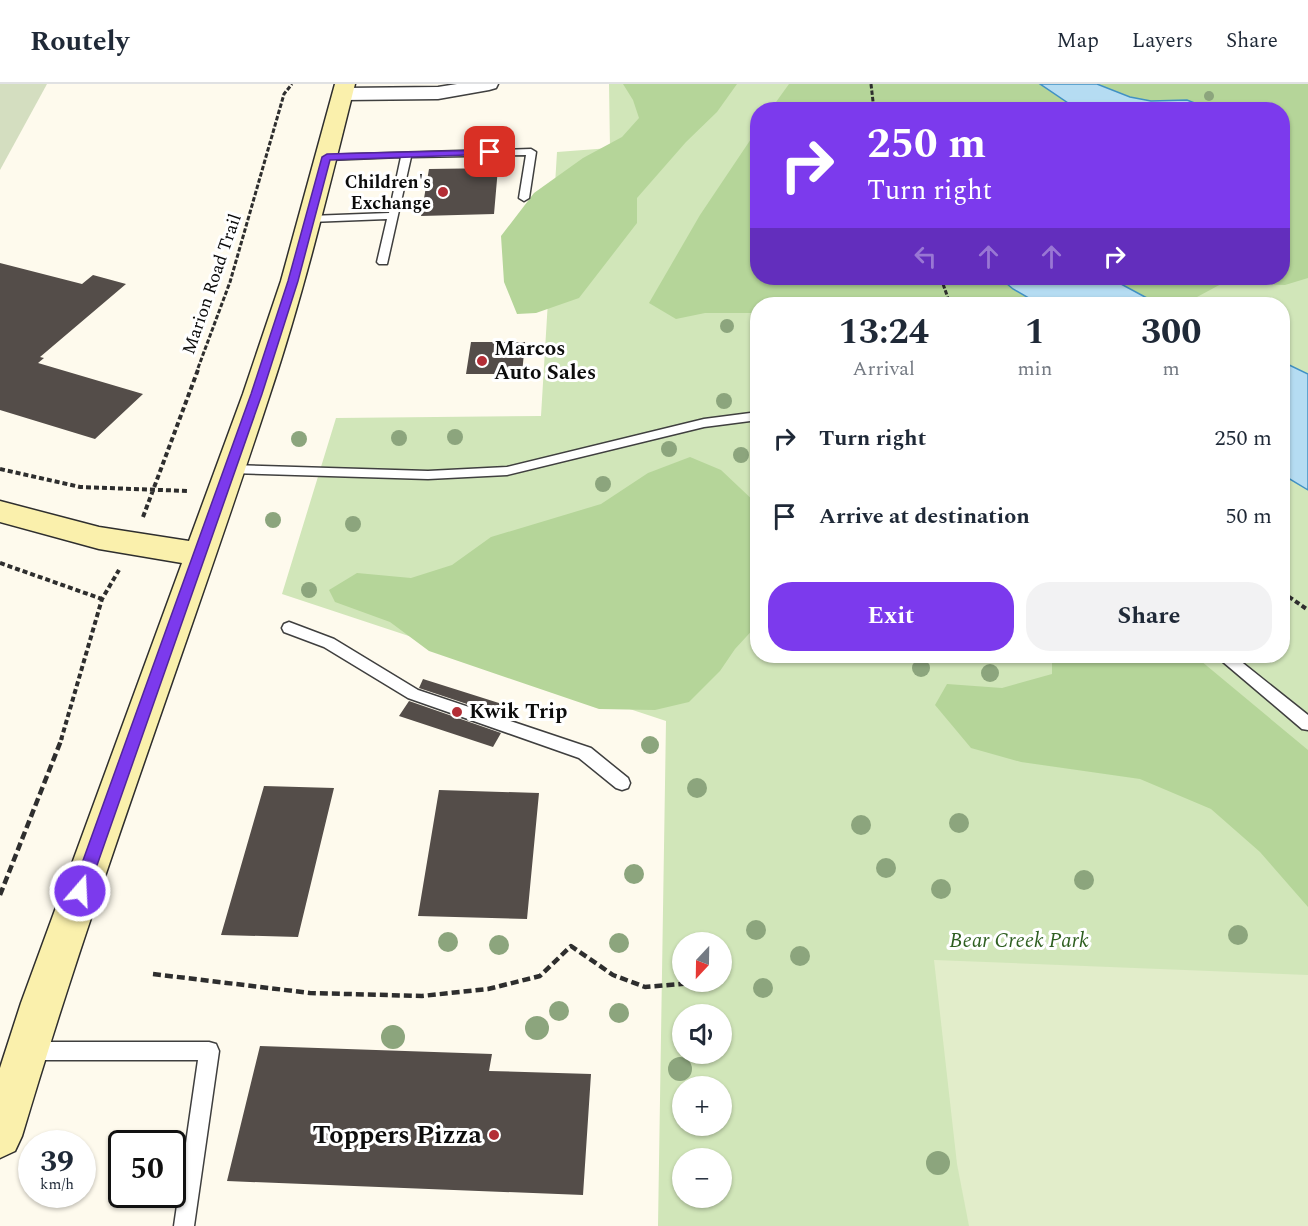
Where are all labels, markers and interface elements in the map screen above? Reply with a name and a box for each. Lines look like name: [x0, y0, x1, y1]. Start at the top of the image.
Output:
text: Routely: [30, 20, 129, 63]
text: Map: [1057, 25, 1099, 57]
text: Layers: [1132, 25, 1193, 57]
text: Share: [1226, 25, 1278, 57]
text: 250 m: [867, 113, 986, 176]
pin: [464, 126, 515, 177]
icon: right: [768, 126, 846, 204]
icon: arrive: [473, 135, 506, 168]
place label: Children's Exchange: [345, 169, 431, 217]
text: Turn right: [867, 170, 992, 212]
marker: Children's Exchange: [436, 185, 450, 199]
street label: Marion Road Trail: [175, 210, 249, 358]
icon: left: [909, 240, 942, 273]
icon: ahead: [972, 240, 1005, 273]
icon: ahead: [1035, 240, 1068, 273]
icon: right: [1098, 240, 1131, 273]
text: 13:24: [838, 305, 929, 360]
text: 1: [1025, 305, 1045, 360]
text: 300: [1141, 305, 1201, 360]
place label: Marcos Auto Sales: [494, 333, 596, 389]
marker: Marcos Auto Sales: [475, 354, 489, 368]
text: Arrival: [853, 354, 915, 384]
text: min: [1017, 354, 1052, 384]
text: m: [1163, 354, 1180, 384]
icon: right: [768, 422, 801, 455]
text: Turn right: [819, 422, 926, 455]
text: 250 m: [1215, 422, 1272, 455]
icon: arrive: [768, 500, 801, 533]
text: Arrive at destination: [819, 500, 1030, 533]
text: 50 m: [1226, 500, 1272, 533]
button: Exit: [768, 582, 1014, 651]
button: Share: [1026, 582, 1272, 651]
place label: Kwik Trip: [469, 696, 567, 728]
marker: Kwik Trip: [450, 705, 464, 719]
position arrow: [48, 859, 112, 923]
park label: Bear Creek Park: [949, 925, 1089, 957]
north arrow: [672, 932, 732, 992]
map controls: [672, 932, 732, 1208]
button: sound: [672, 1004, 732, 1064]
button: +: [672, 1076, 732, 1136]
place label: Toppers Pizza: [312, 1115, 483, 1155]
marker: Toppers Pizza: [487, 1128, 501, 1142]
speed limit sign: 50: [108, 1130, 186, 1208]
text: 39: [40, 1139, 74, 1185]
button: −: [672, 1148, 732, 1208]
text: km/h: [40, 1173, 74, 1196]

